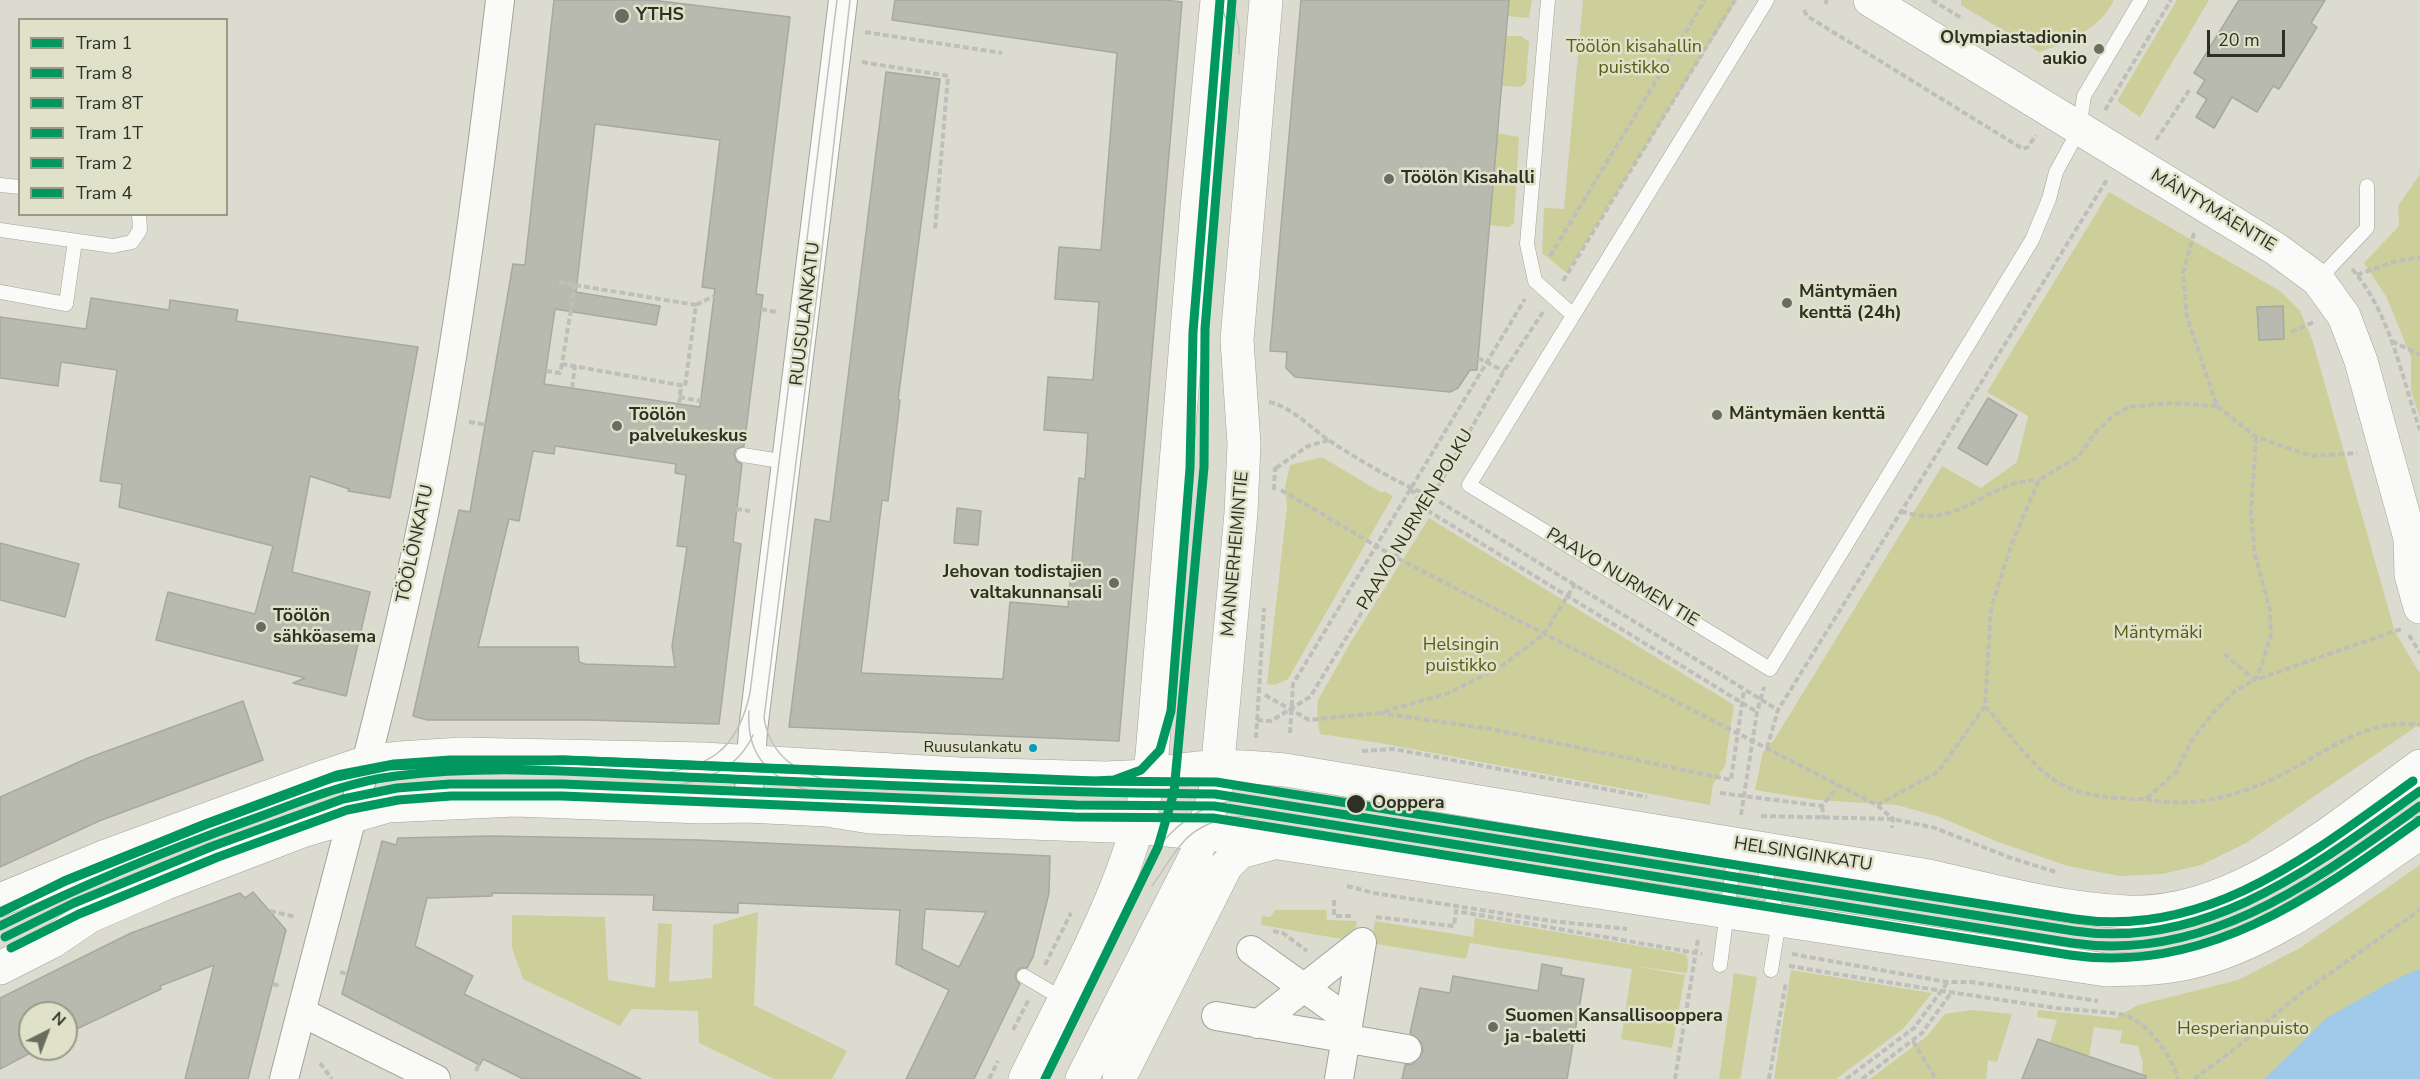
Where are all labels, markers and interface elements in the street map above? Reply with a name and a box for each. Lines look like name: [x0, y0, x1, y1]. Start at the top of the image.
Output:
place label: YTHS: [636, 5, 684, 27]
marker: YTHS: [613, 7, 631, 25]
legend: [18, 18, 228, 216]
scale bar: [2210, 18, 2288, 56]
place label: Olympiastadionin aukio: [1940, 28, 2087, 70]
text: 20 m: [2218, 28, 2260, 52]
text: Tram 1: [76, 31, 132, 55]
park label: Töölön kisahallin puistikko: [1566, 37, 1702, 80]
marker: Olympiastadionin aukio: [2092, 42, 2106, 56]
text: Tram 8: [76, 61, 132, 85]
text: Tram 8T: [76, 91, 143, 115]
text: Tram 1T: [76, 121, 143, 145]
text: Tram 2: [76, 151, 132, 175]
street label: MÄNTYMÄENTIE: [2147, 165, 2279, 257]
place label: Töölön Kisahalli: [1401, 168, 1535, 190]
marker: Töölön Kisahalli: [1382, 172, 1396, 186]
text: Tram 4: [76, 181, 132, 205]
street label: RUUSULANKATU: [786, 241, 826, 387]
place label: Mäntymäen kenttä (24h): [1799, 282, 1902, 324]
marker: Mäntymäen kenttä (24h): [1780, 296, 1794, 310]
place label: Mäntymäen kenttä: [1729, 404, 1885, 426]
place label: Töölön palvelukeskus: [629, 405, 747, 448]
marker: Mäntymäen kenttä: [1710, 408, 1724, 422]
marker: Töölön palvelukeskus: [610, 419, 624, 433]
street label: PAAVO NURMEN POLKU: [1353, 426, 1479, 614]
street label: MANNERHEIMINTIE: [1218, 471, 1254, 637]
street label: TÖÖLÖNKATU: [393, 483, 439, 605]
street label: PAAVO NURMEN TIE: [1542, 524, 1702, 632]
place label: Jehovan todistajien valtakunnansali: [943, 562, 1102, 604]
marker: Jehovan todistajien valtakunnansali: [1107, 576, 1121, 590]
place label: Töölön sähköasema: [273, 606, 376, 648]
marker: Töölön sähköasema: [254, 620, 268, 634]
park label: Mäntymäki: [2114, 623, 2202, 645]
park label: Helsingin puistikko: [1423, 635, 1499, 678]
place label: Ruusulankatu: [923, 738, 1022, 758]
marker: Ruusulankatu: [1027, 742, 1039, 754]
marker: Ooppera: [1345, 793, 1367, 815]
place label: Ooppera: [1372, 793, 1445, 815]
street label: HELSINGINKATU: [1732, 833, 1874, 877]
north arrow: [18, 1001, 78, 1061]
place label: Suomen Kansallisooppera ja -baletti: [1505, 1006, 1723, 1048]
text: N: [47, 1007, 71, 1031]
park label: Hesperianpuisto: [2177, 1019, 2309, 1041]
marker: Suomen Kansallisooppera ja -baletti: [1486, 1020, 1500, 1034]

